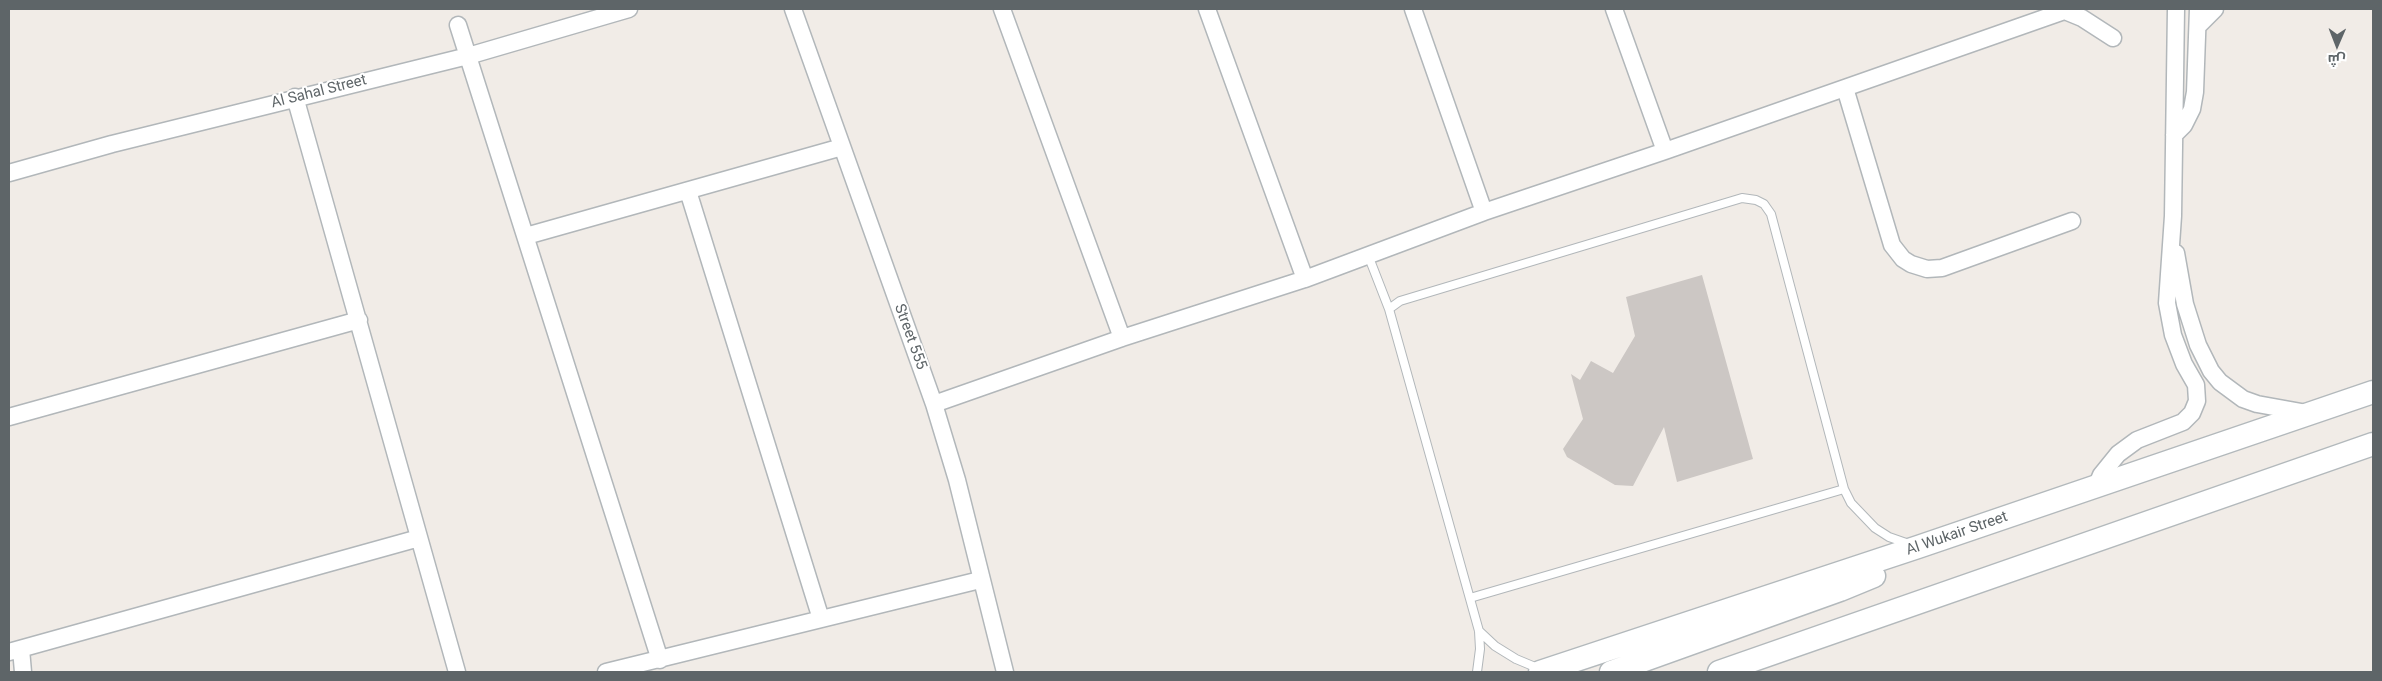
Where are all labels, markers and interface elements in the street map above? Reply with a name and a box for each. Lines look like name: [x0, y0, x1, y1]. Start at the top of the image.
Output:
north arrow: [2312, 20, 2362, 70]
text: ش: [2328, 52, 2346, 68]
street label: Al Sahal Street: [269, 71, 369, 113]
street label: Street 555: [890, 302, 930, 372]
street label: Al Wukair Street: [1904, 508, 2010, 560]

